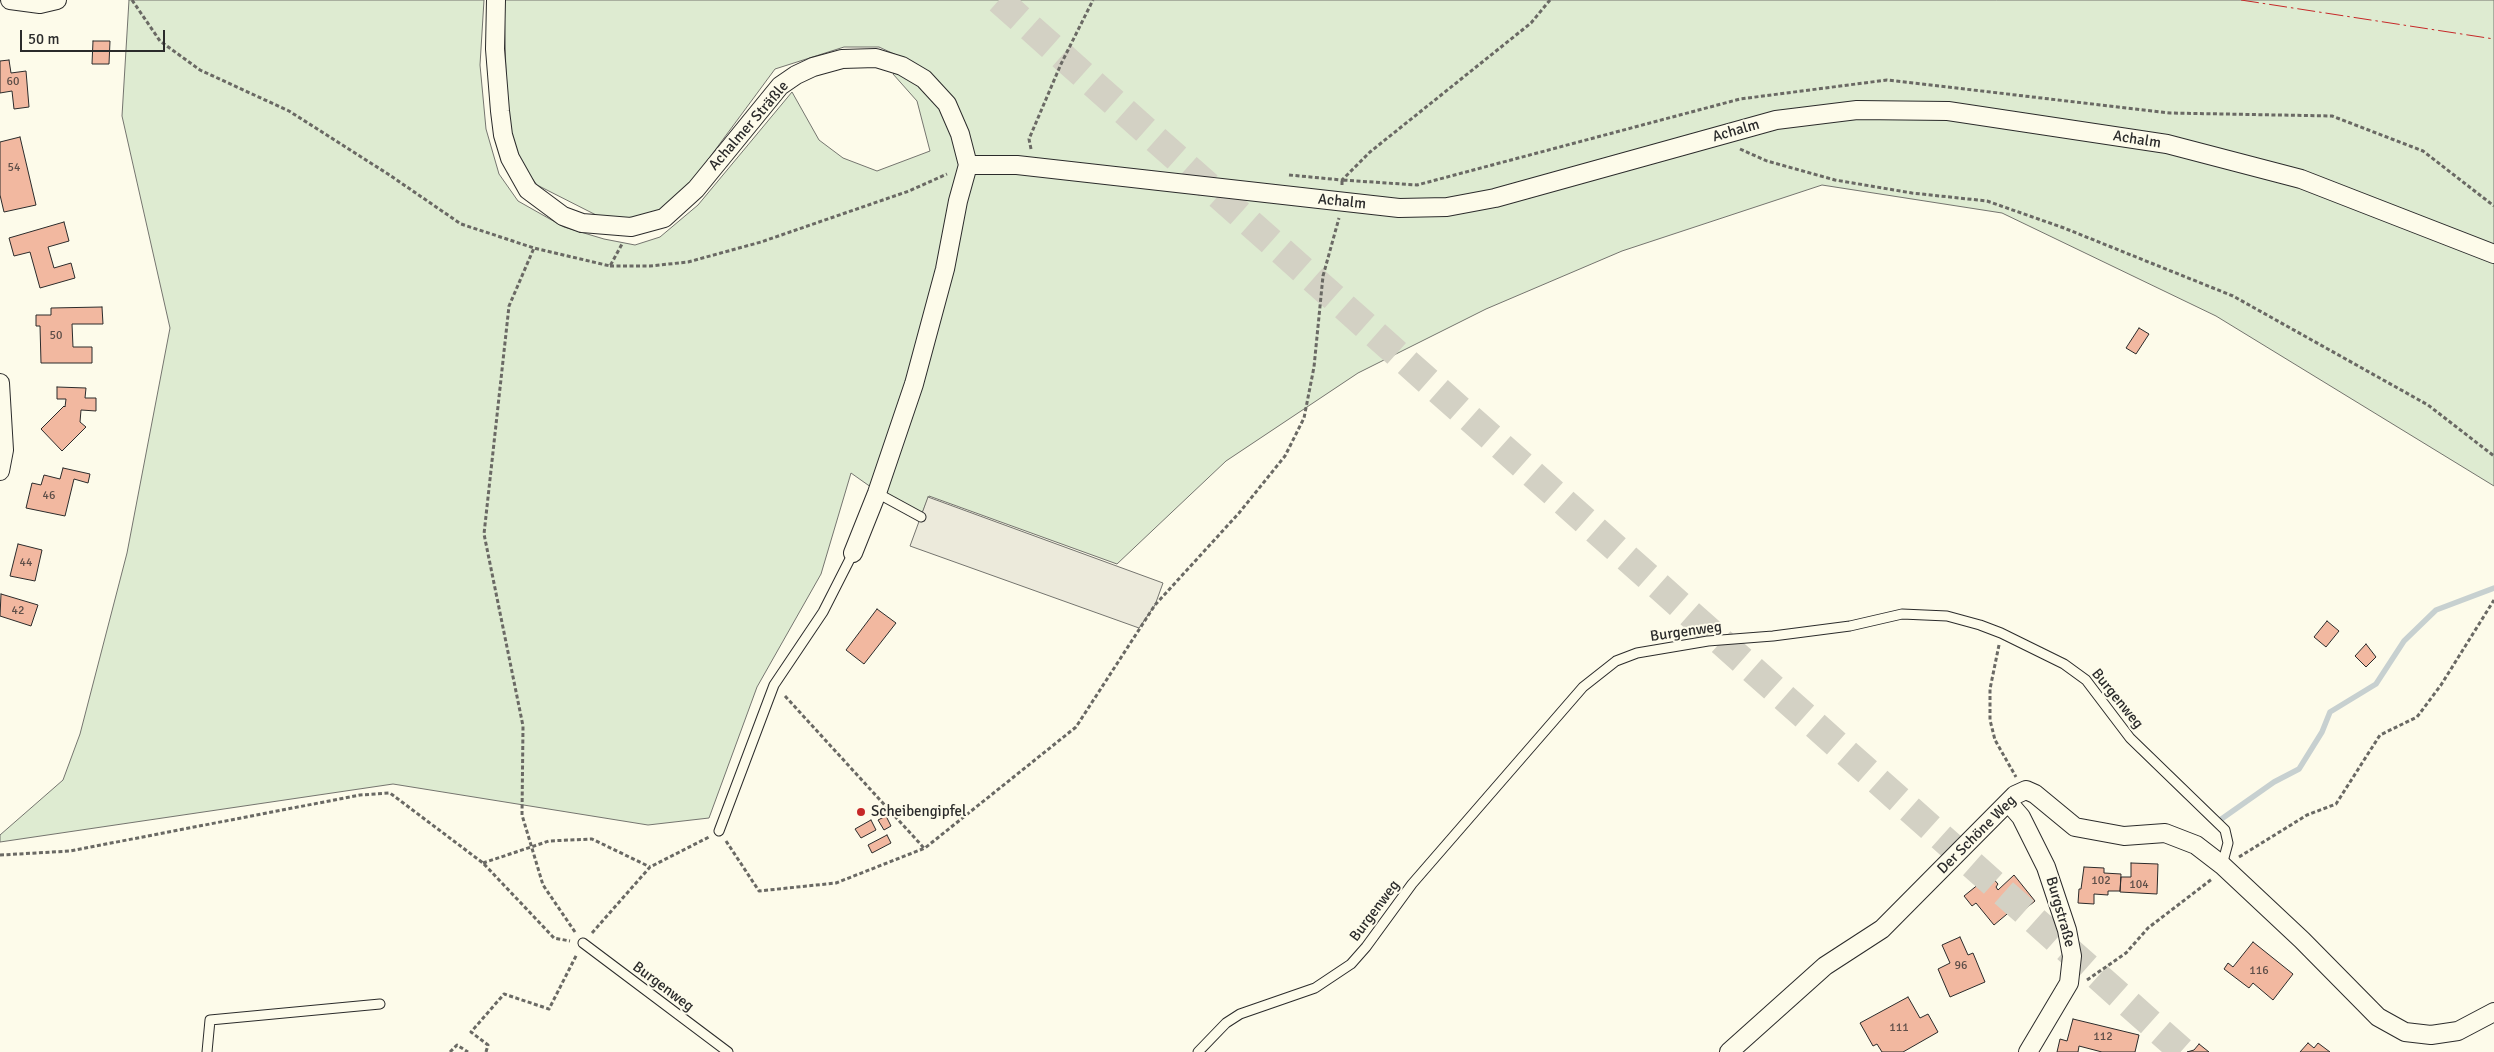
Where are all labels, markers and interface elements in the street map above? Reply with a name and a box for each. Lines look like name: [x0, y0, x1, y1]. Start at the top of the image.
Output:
scale bar: [22, 20, 168, 52]
text: 50 m: [28, 30, 59, 48]
house number: 60: [7, 75, 19, 89]
street label: Achalmer Sträßle: [705, 78, 793, 174]
street label: Achalm: [1710, 116, 1762, 146]
street label: Achalm: [2112, 127, 2162, 153]
house number: 54: [8, 161, 20, 175]
street label: Achalm: [1317, 191, 1367, 213]
house number: 50: [50, 329, 62, 343]
house number: 46: [43, 489, 55, 503]
house number: 44: [20, 556, 32, 570]
house number: 42: [12, 604, 24, 618]
street label: Burgenweg: [1649, 618, 1723, 646]
street label: Burgenweg: [2087, 665, 2147, 733]
street label: Der Schöne Weg: [1934, 792, 2020, 878]
place label: Scheibengipfel: [871, 803, 966, 821]
marker: Scheibengipfel: [855, 806, 867, 818]
house number: 102: [2091, 874, 2111, 888]
street label: Burgstraße: [2041, 875, 2079, 949]
street label: Burgenweg: [1346, 877, 1404, 945]
house number: 104: [2129, 878, 2149, 892]
street label: Burgenweg: [629, 958, 697, 1016]
house number: 96: [1955, 959, 1967, 973]
house number: 116: [2249, 964, 2269, 978]
house number: 111: [1889, 1021, 1909, 1035]
house number: 112: [2093, 1030, 2113, 1044]

